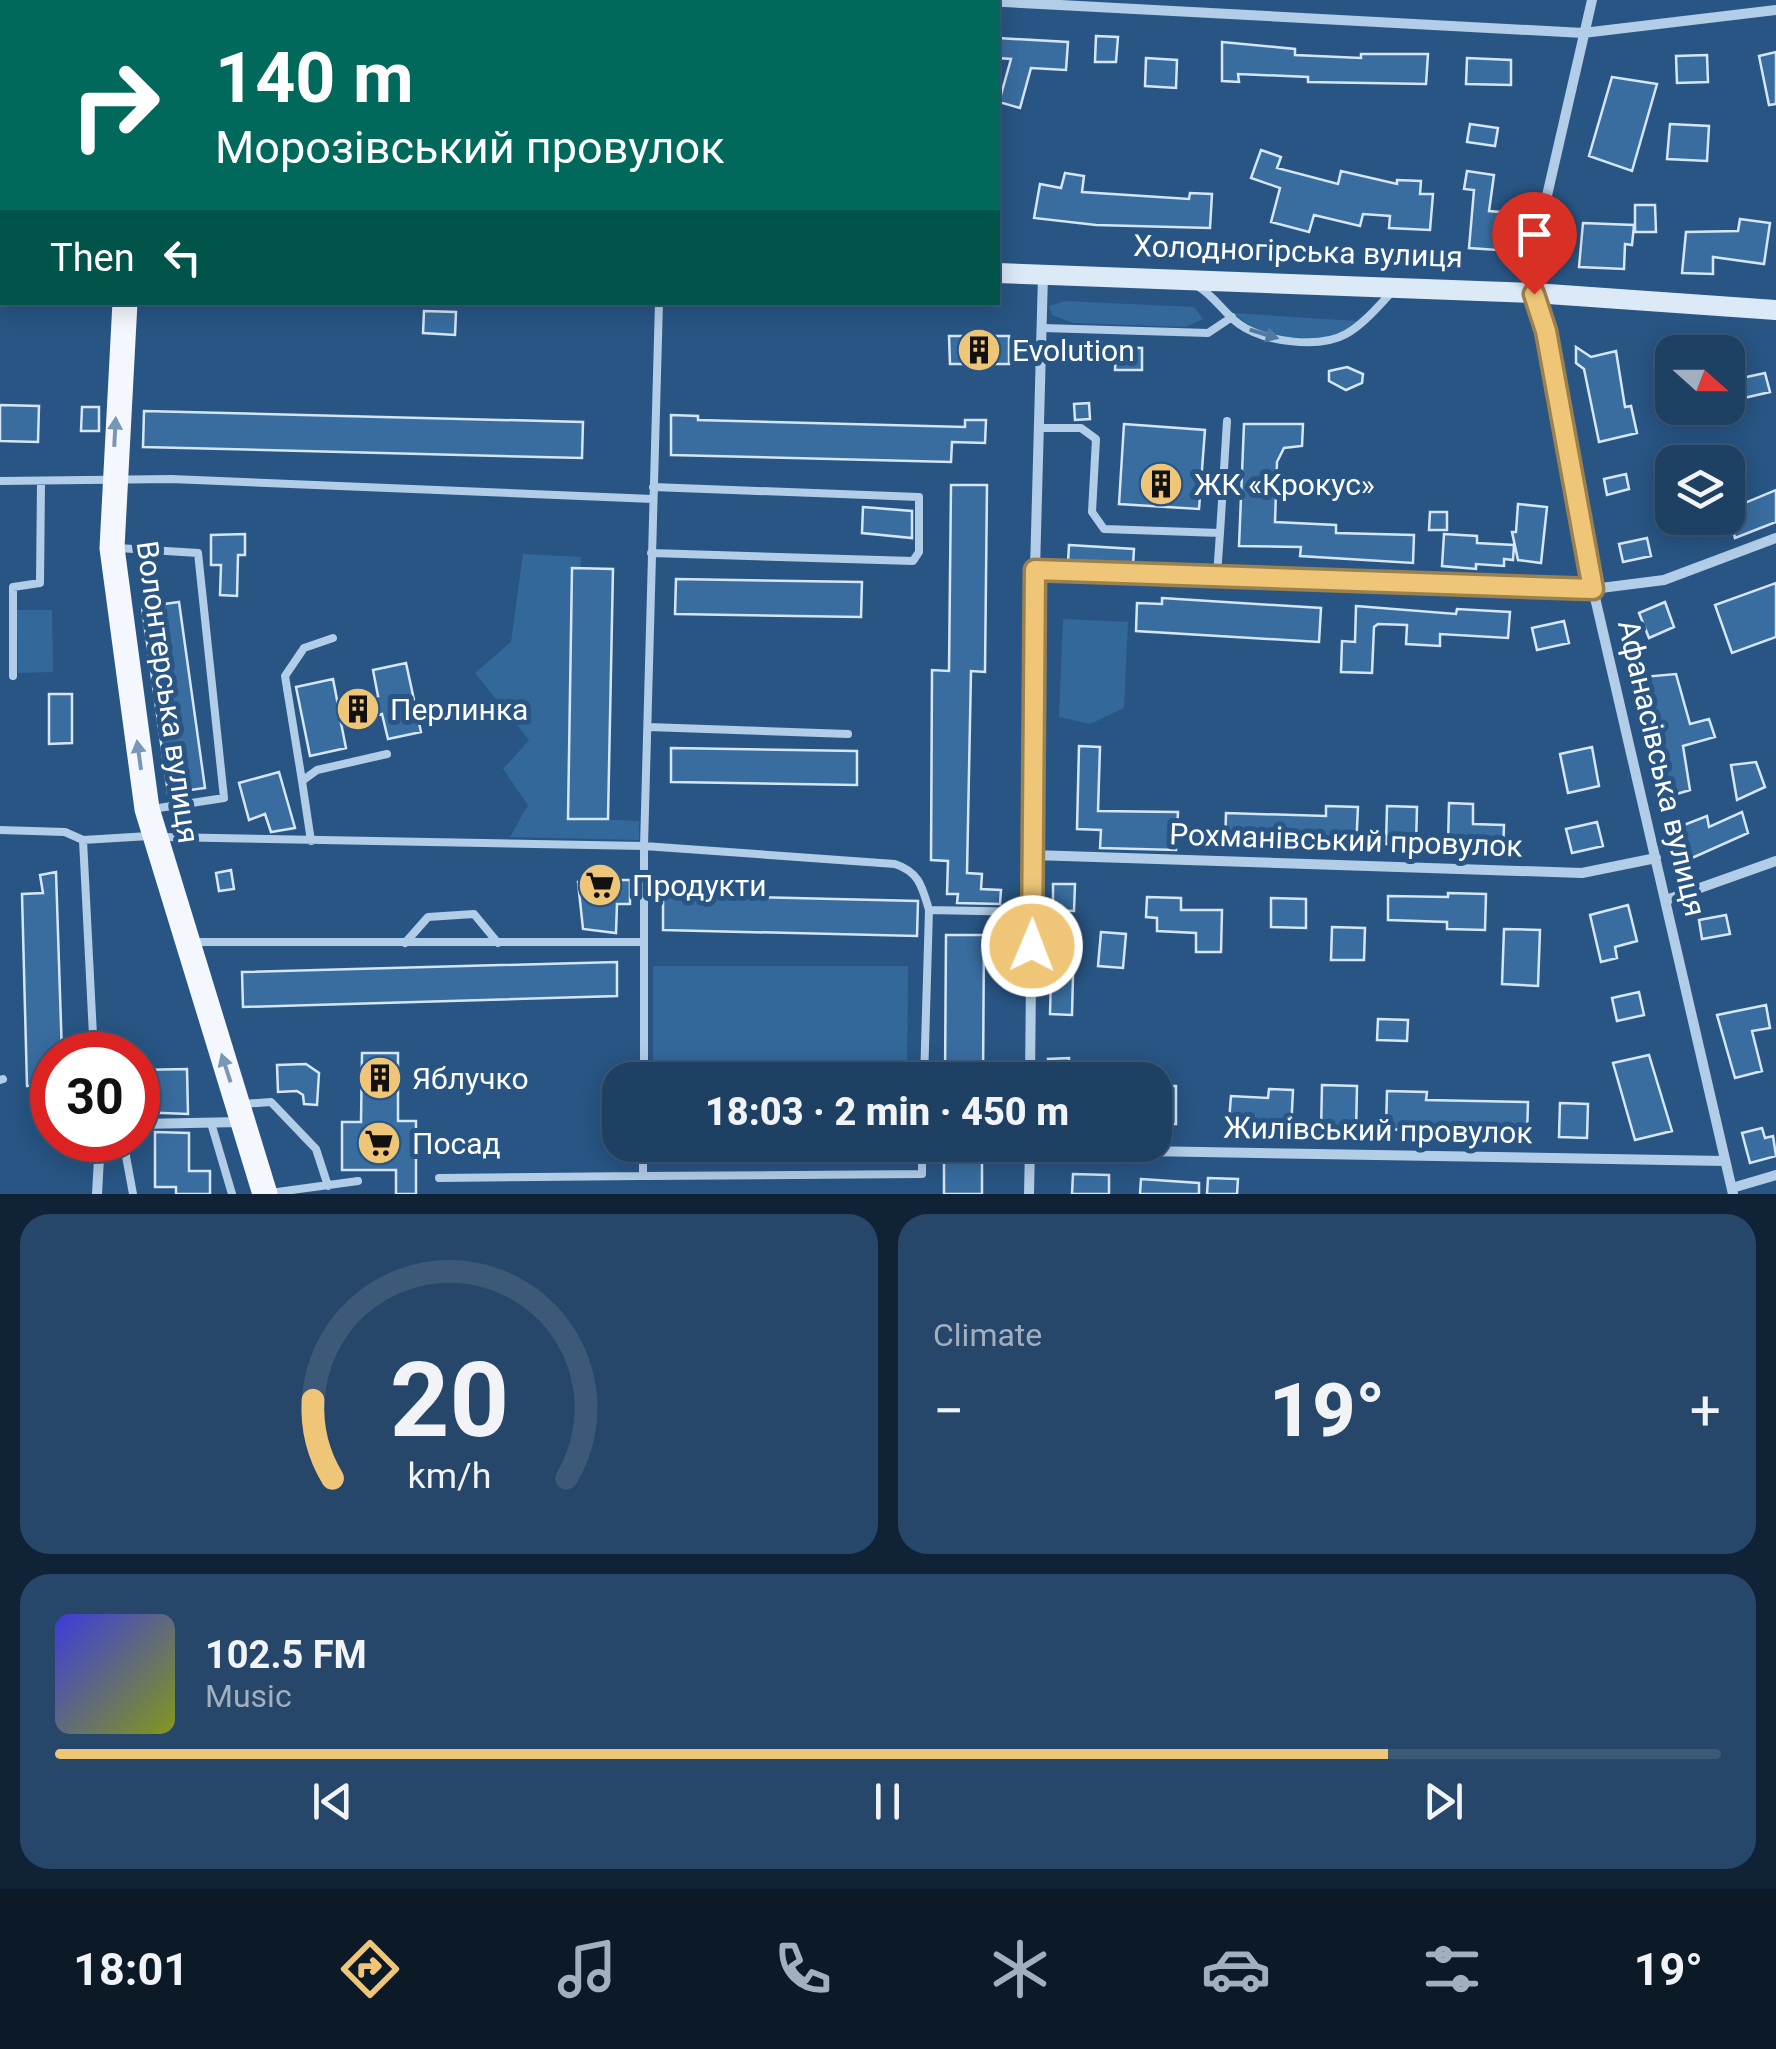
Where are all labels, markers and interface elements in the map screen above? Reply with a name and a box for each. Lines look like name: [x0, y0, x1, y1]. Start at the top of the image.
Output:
text: 140 m: [215, 37, 414, 119]
icon: right: [50, 40, 180, 170]
text: Морозівський провулок: [215, 121, 725, 174]
pin: [1492, 192, 1577, 295]
icon: arrive: [1507, 207, 1562, 262]
street label: Холодногірська вулиця: [1133, 228, 1463, 274]
icon: left: [155, 230, 210, 285]
text: Then: [50, 236, 135, 280]
building icon: Evolution: [956, 327, 1002, 373]
one-way arrow: [1250, 327, 1280, 342]
place label: Evolution: [1012, 333, 1135, 368]
north arrow: [1655, 335, 1745, 425]
map controls: [1655, 335, 1745, 535]
one-way arrow: [108, 415, 124, 447]
button: layers: [1655, 445, 1745, 535]
building icon: ЖК «Крокус»: [1138, 461, 1184, 507]
place label: ЖК «Крокус»: [1194, 467, 1375, 502]
street label: Волонтерська вулиця: [129, 539, 207, 845]
street label: Афанасівська вулиця: [1611, 616, 1713, 920]
building icon: Перлинка: [335, 686, 381, 732]
place label: Перлинка: [390, 692, 528, 727]
one-way arrow: [131, 739, 147, 770]
street label: Рохманівський провулок: [1169, 816, 1523, 864]
supermarket icon: Продукти: [577, 862, 623, 908]
place label: Продукти: [632, 868, 767, 903]
position arrow: [980, 894, 1084, 998]
speed limit sign: 30: [30, 1032, 160, 1162]
one-way arrow: [217, 1052, 232, 1082]
building icon: Яблучко: [357, 1055, 403, 1101]
place label: Яблучко: [412, 1061, 529, 1096]
text: 18:03 · 2 min · 450 m: [705, 1090, 1069, 1134]
street label: Жилівський провулок: [1223, 1110, 1533, 1150]
supermarket icon: Посад: [356, 1120, 402, 1166]
place label: Посад: [412, 1126, 501, 1161]
text: Climate: [933, 1316, 1042, 1354]
text: 20: [389, 1340, 509, 1461]
text: 19°: [1269, 1366, 1385, 1454]
text: −: [933, 1379, 964, 1443]
text: +: [1690, 1379, 1721, 1443]
text: km/h: [407, 1455, 491, 1497]
text: 102.5 FM: [205, 1633, 367, 1677]
text: Music: [205, 1677, 292, 1715]
icon: previous: [305, 1774, 360, 1829]
icon: pause: [860, 1774, 915, 1829]
icon: next: [1416, 1774, 1471, 1829]
icon: directions: [335, 1934, 405, 2004]
icon: music: [552, 1934, 622, 2004]
icon: phone: [768, 1934, 838, 2004]
icon: climate: [985, 1934, 1055, 2004]
icon: car: [1201, 1934, 1271, 2004]
icon: filters: [1417, 1934, 1487, 2004]
text: 18:01: [73, 1943, 189, 1996]
text: 19°: [1634, 1943, 1703, 1996]

